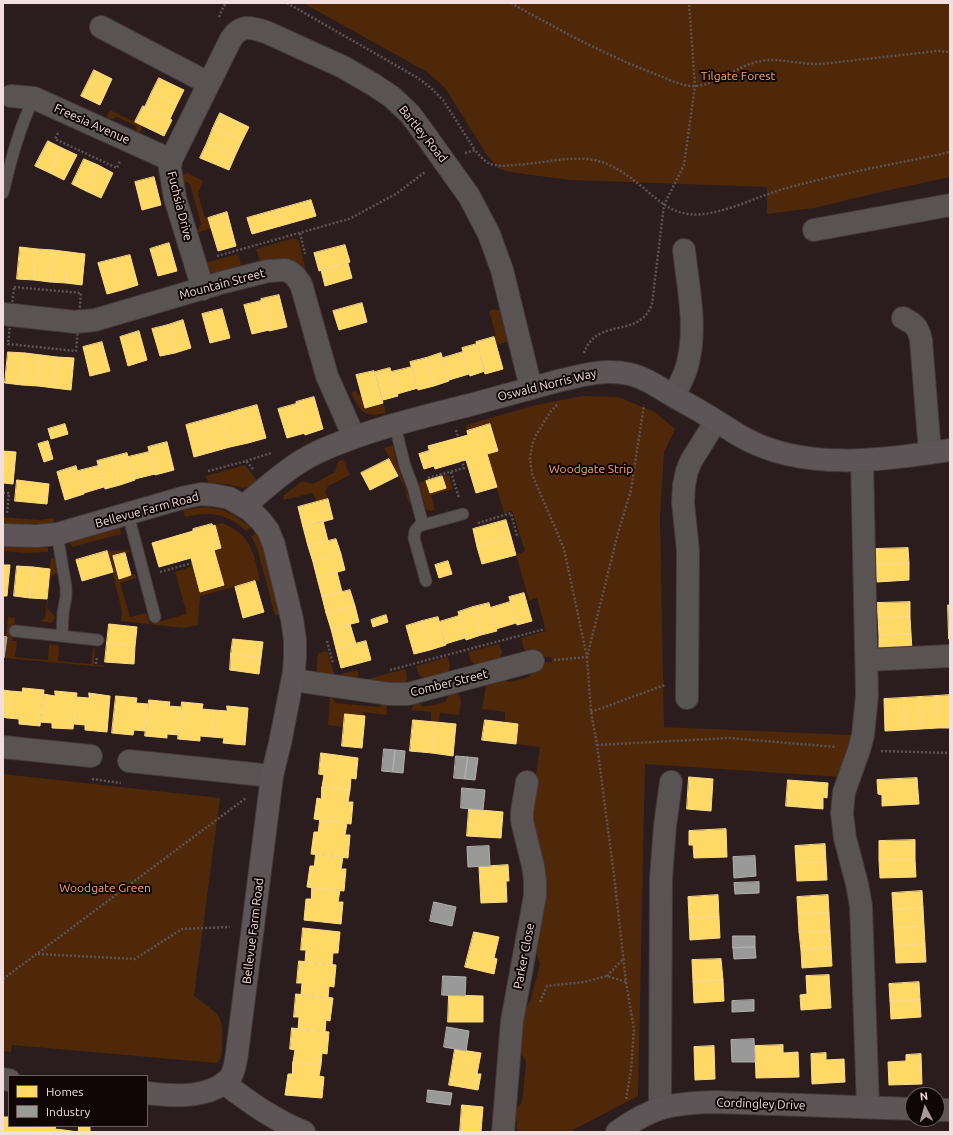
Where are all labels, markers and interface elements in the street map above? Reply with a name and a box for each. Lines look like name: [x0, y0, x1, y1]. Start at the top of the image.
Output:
park label: Tilgate Forest: [701, 69, 775, 83]
street label: Freesia Avenue: [52, 101, 132, 147]
street label: Bartley Road: [396, 103, 450, 165]
street label: Fuchsia Drive: [164, 170, 196, 242]
street label: Mountain Street: [178, 266, 266, 302]
street label: Oswald Norris Way: [496, 366, 598, 404]
park label: Woodgate Strip: [549, 462, 633, 476]
street label: Bellevue Farm Road: [94, 489, 200, 531]
street label: Comber Street: [409, 666, 489, 700]
street label: Bellevue Farm Road: [239, 877, 267, 985]
park label: Woodgate Green: [59, 881, 151, 895]
street label: Parker Close: [511, 922, 537, 990]
legend: [8, 1075, 148, 1127]
text: Homes: [46, 1085, 84, 1098]
north arrow: [905, 1087, 945, 1127]
text: N: [919, 1090, 929, 1102]
street label: Cordingley Drive: [716, 1095, 806, 1113]
text: Industry: [46, 1105, 90, 1118]

